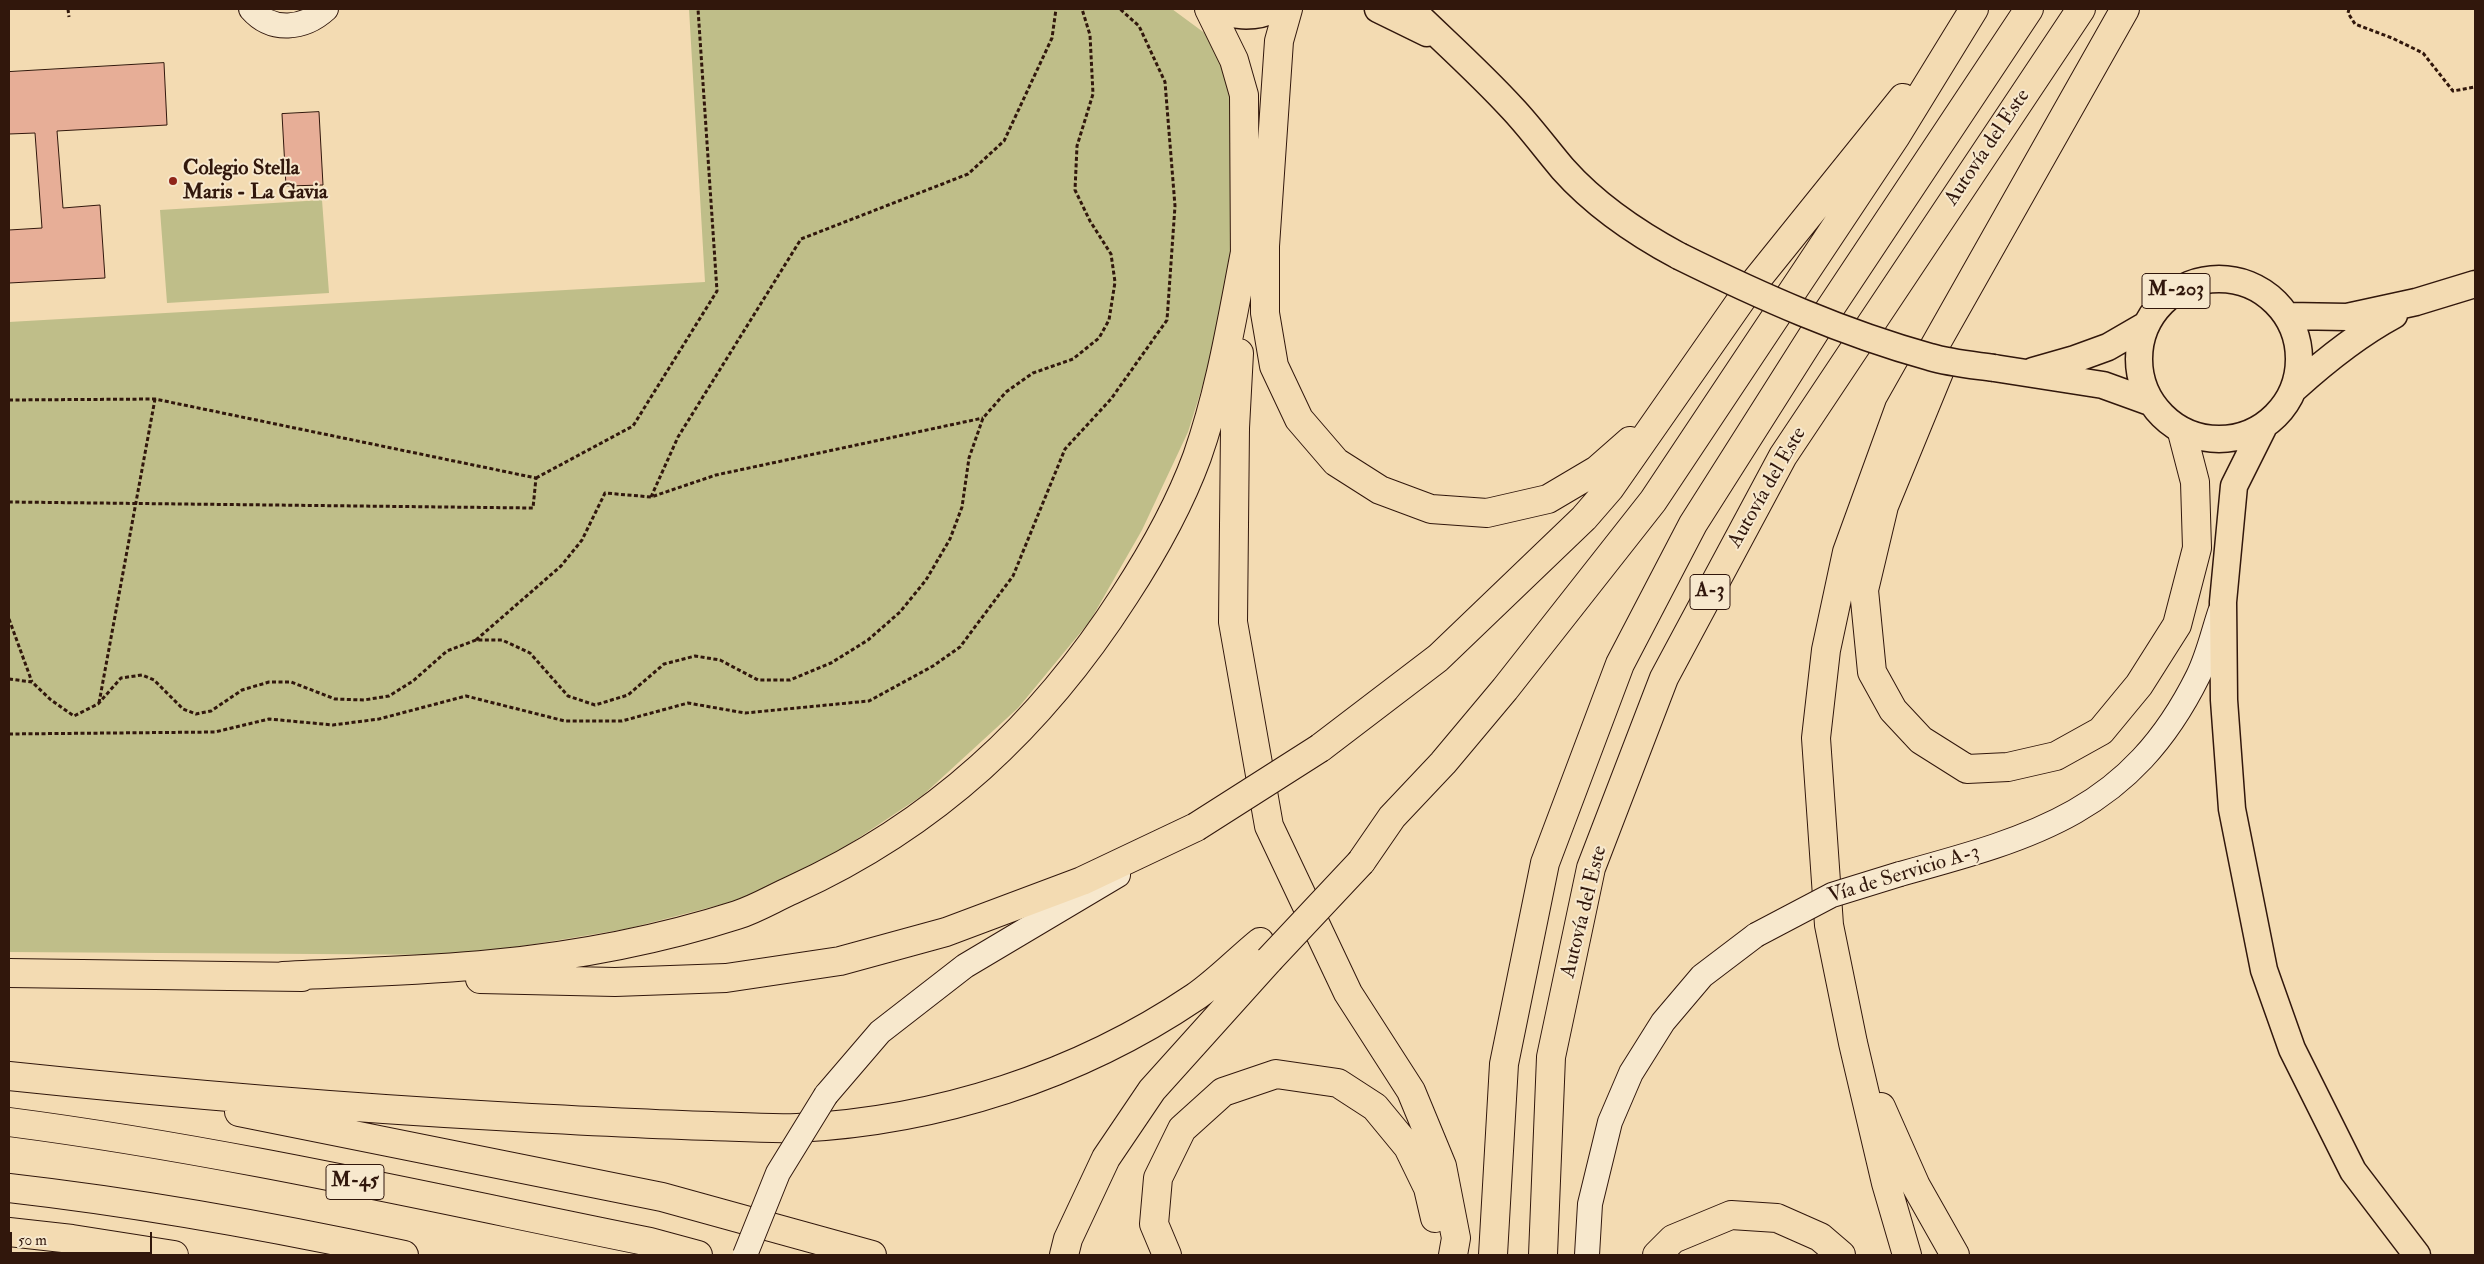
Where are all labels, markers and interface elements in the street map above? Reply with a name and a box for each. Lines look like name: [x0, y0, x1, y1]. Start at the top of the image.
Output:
street label: Autovía del Este: [1940, 85, 2036, 211]
place label: Colegio Stella Maris - La Gavia: [183, 156, 328, 206]
marker: Colegio Stella Maris - La Gavia: [167, 175, 179, 187]
road number: M-203: [2142, 274, 2210, 308]
street label: Autovía del Este: [1723, 423, 1813, 553]
road number: A-3: [1690, 574, 1730, 610]
street label: Vía de Servicio A-3: [1825, 840, 1983, 910]
street label: Autovía del Este: [1556, 843, 1614, 981]
road number: M-45: [326, 1164, 384, 1200]
scale bar: [12, 1222, 155, 1254]
text: 50 m: [18, 1231, 47, 1250]

